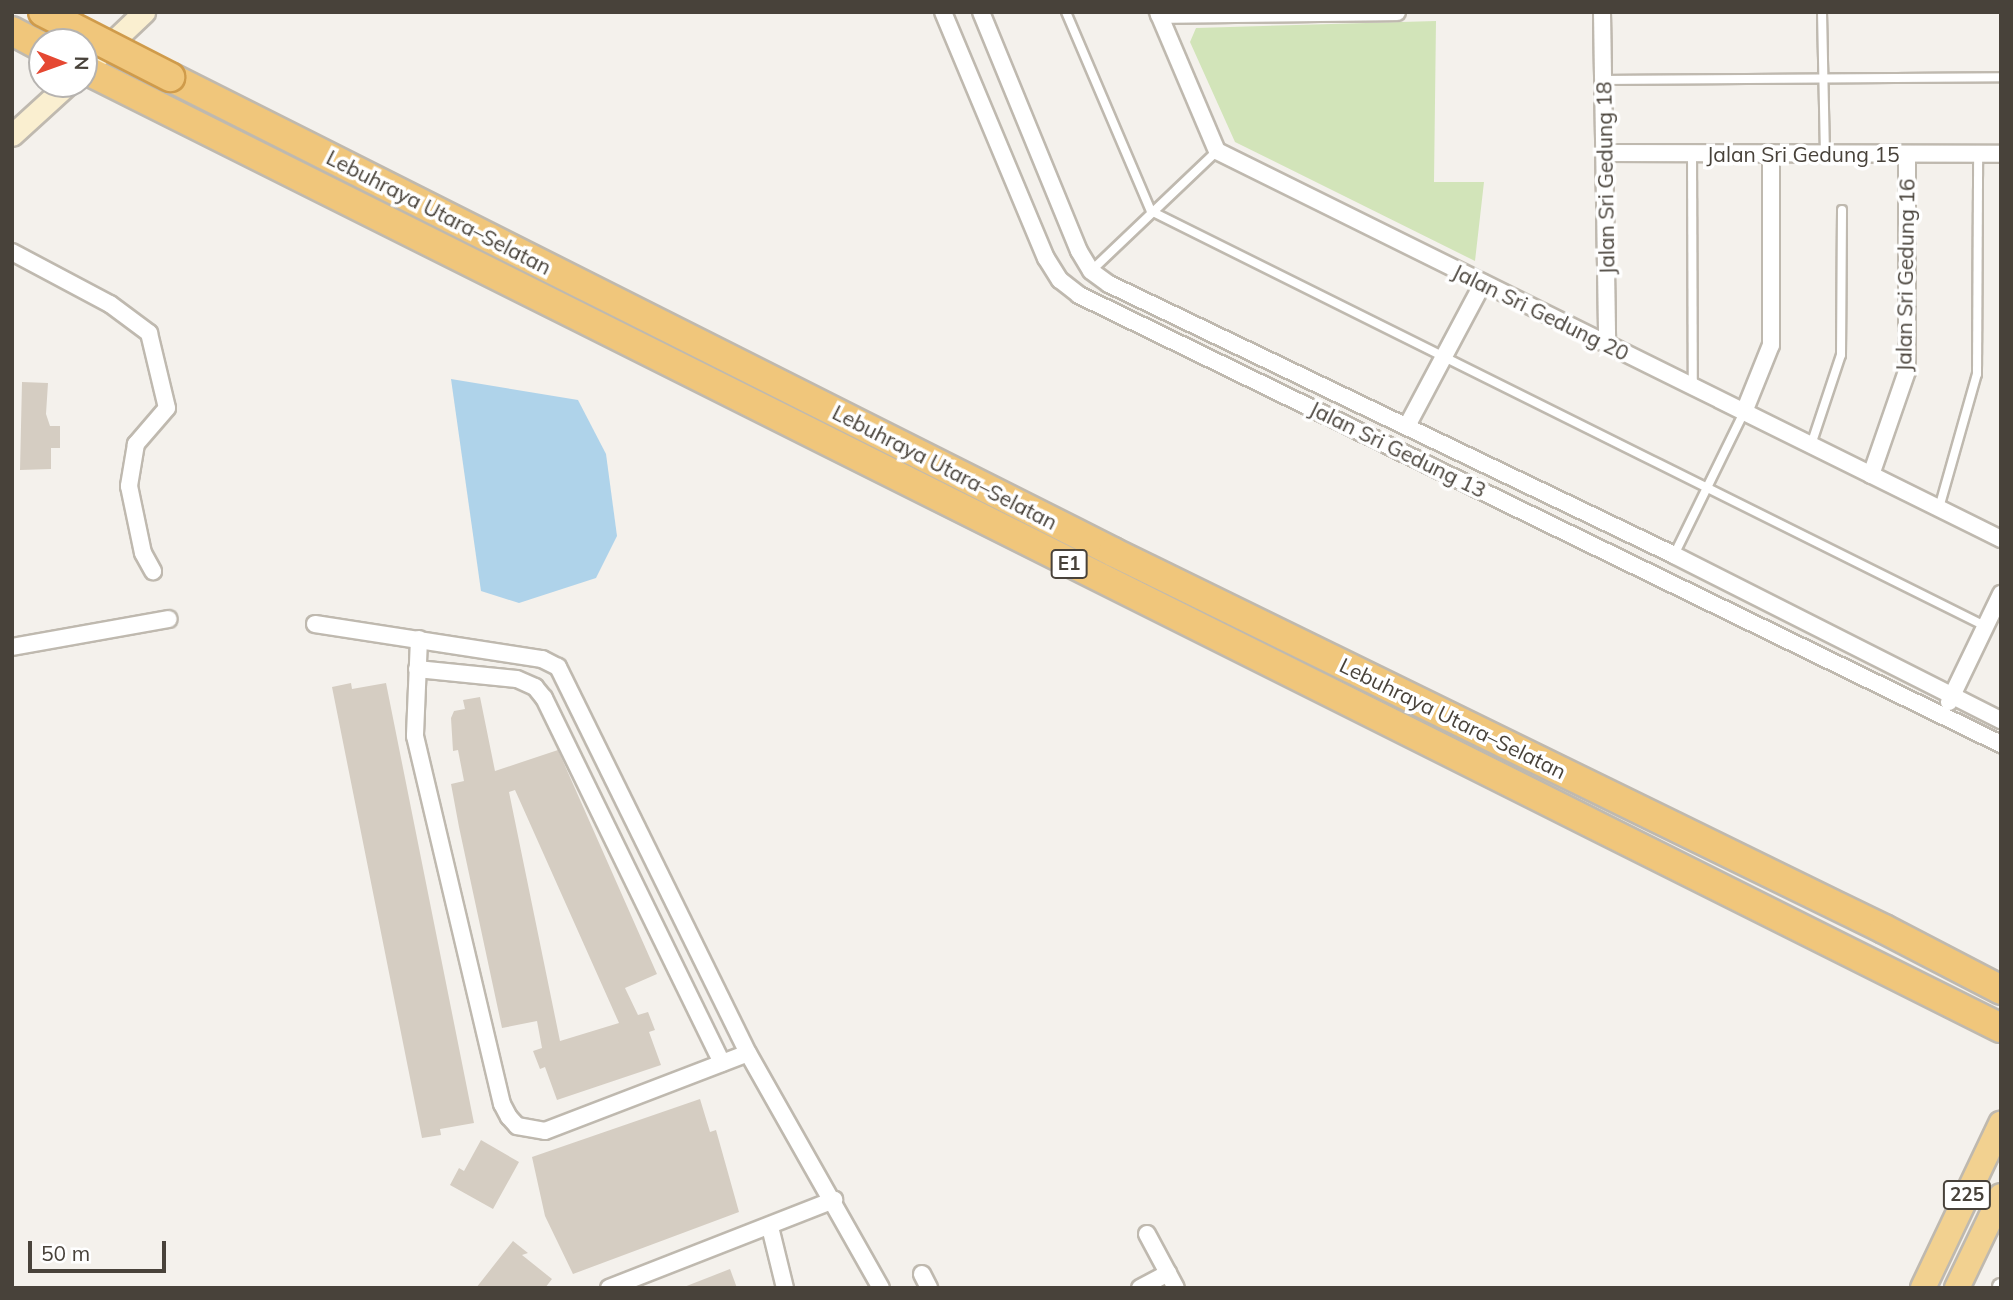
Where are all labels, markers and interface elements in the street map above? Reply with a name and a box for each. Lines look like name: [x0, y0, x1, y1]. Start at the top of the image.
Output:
north arrow: [28, 28, 98, 98]
text: N: [70, 56, 94, 71]
street label: Jalan Sri Gedung 18: [1591, 81, 1619, 275]
street label: Jalan Sri Gedung 15: [1706, 141, 1900, 167]
street label: Lebuhraya Utara–Selatan: [322, 144, 556, 280]
street label: Jalan Sri Gedung 16: [1891, 178, 1919, 372]
street label: Jalan Sri Gedung 20: [1449, 258, 1633, 366]
street label: Jalan Sri Gedung 13: [1306, 395, 1490, 503]
street label: Lebuhraya Utara–Selatan: [828, 399, 1062, 535]
road number: E1: [1050, 548, 1088, 580]
street label: Lebuhraya Utara–Selatan: [1336, 652, 1570, 784]
road number: 225: [1942, 1180, 1992, 1210]
scale bar: [32, 1226, 170, 1270]
text: 50 m: [41, 1240, 90, 1266]

